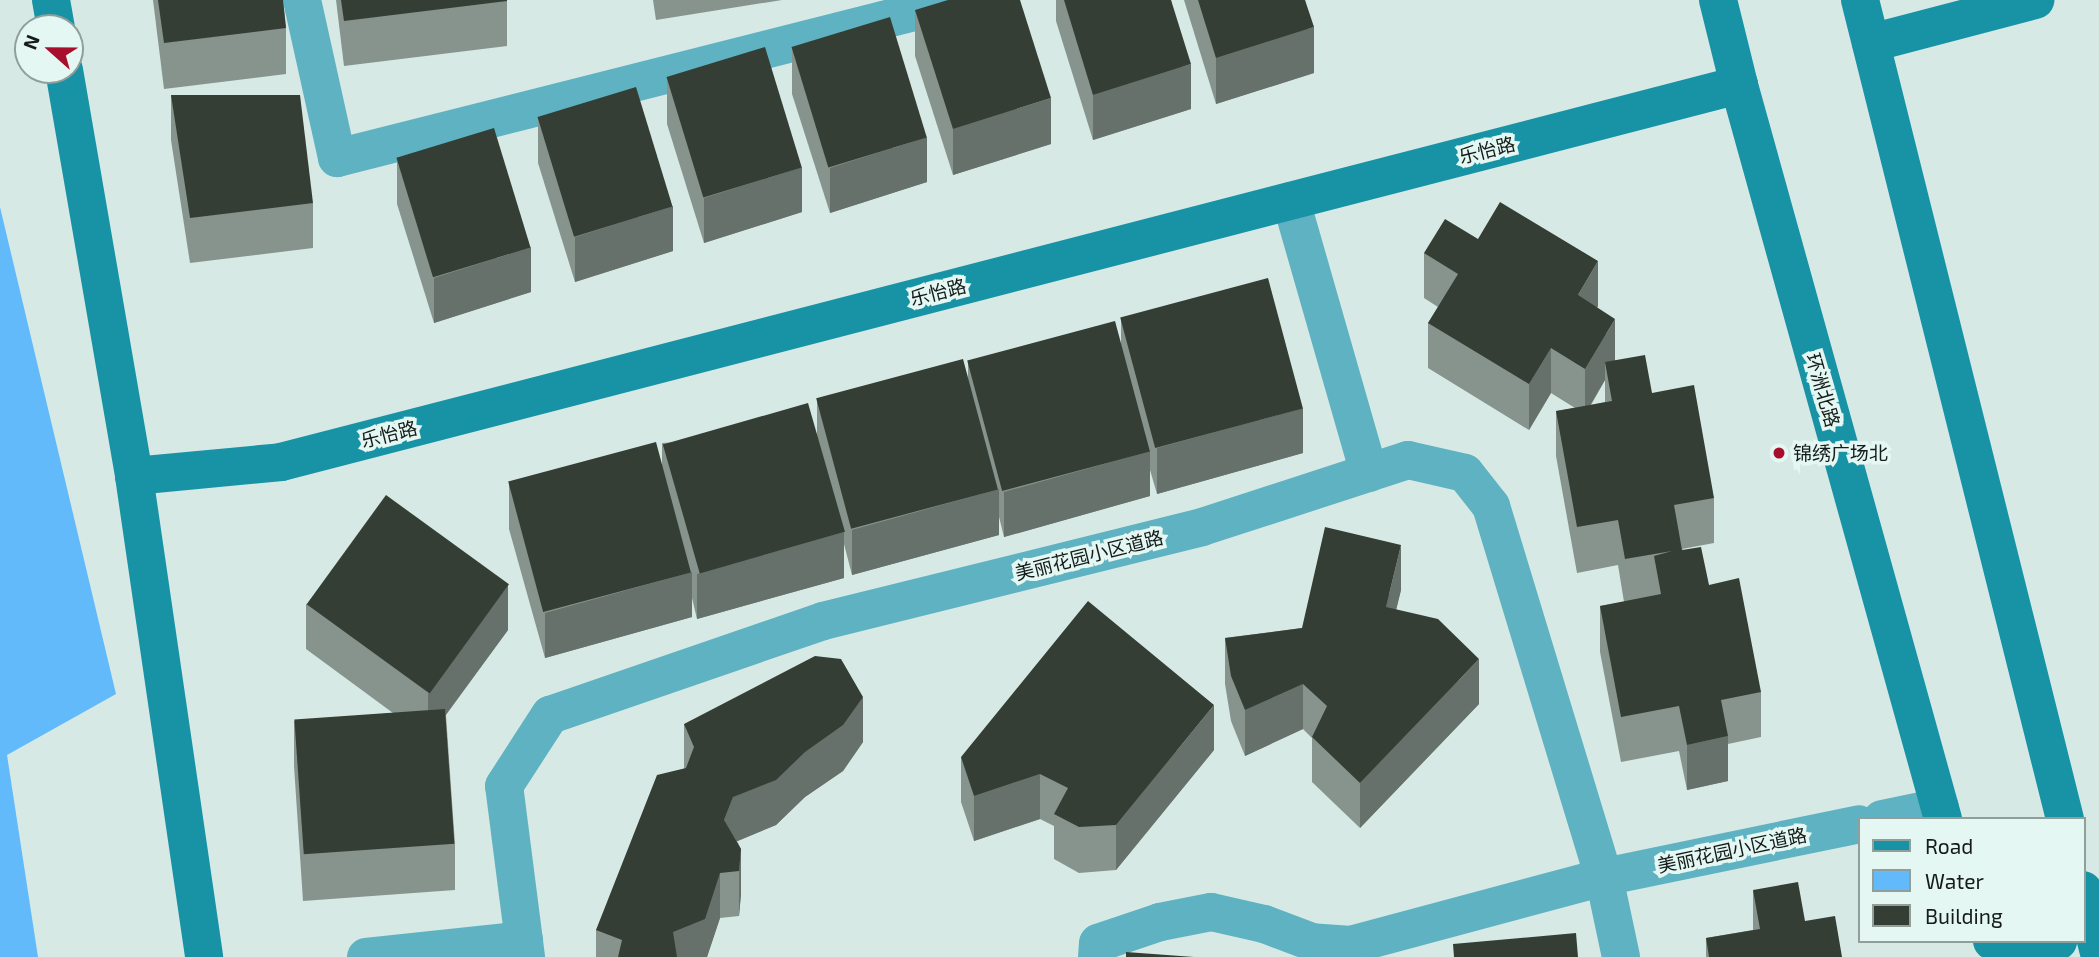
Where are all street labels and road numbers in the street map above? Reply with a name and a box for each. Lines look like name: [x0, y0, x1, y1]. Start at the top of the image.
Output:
street label: 乐怡路: [1457, 132, 1517, 168]
street label: 乐怡路: [908, 274, 968, 310]
street label: 环洲北路: [1802, 350, 1844, 430]
street label: 乐怡路: [359, 416, 419, 452]
street label: 美丽花园小区道路: [1012, 526, 1166, 584]
street label: 美丽花园小区道路: [1655, 823, 1809, 877]

